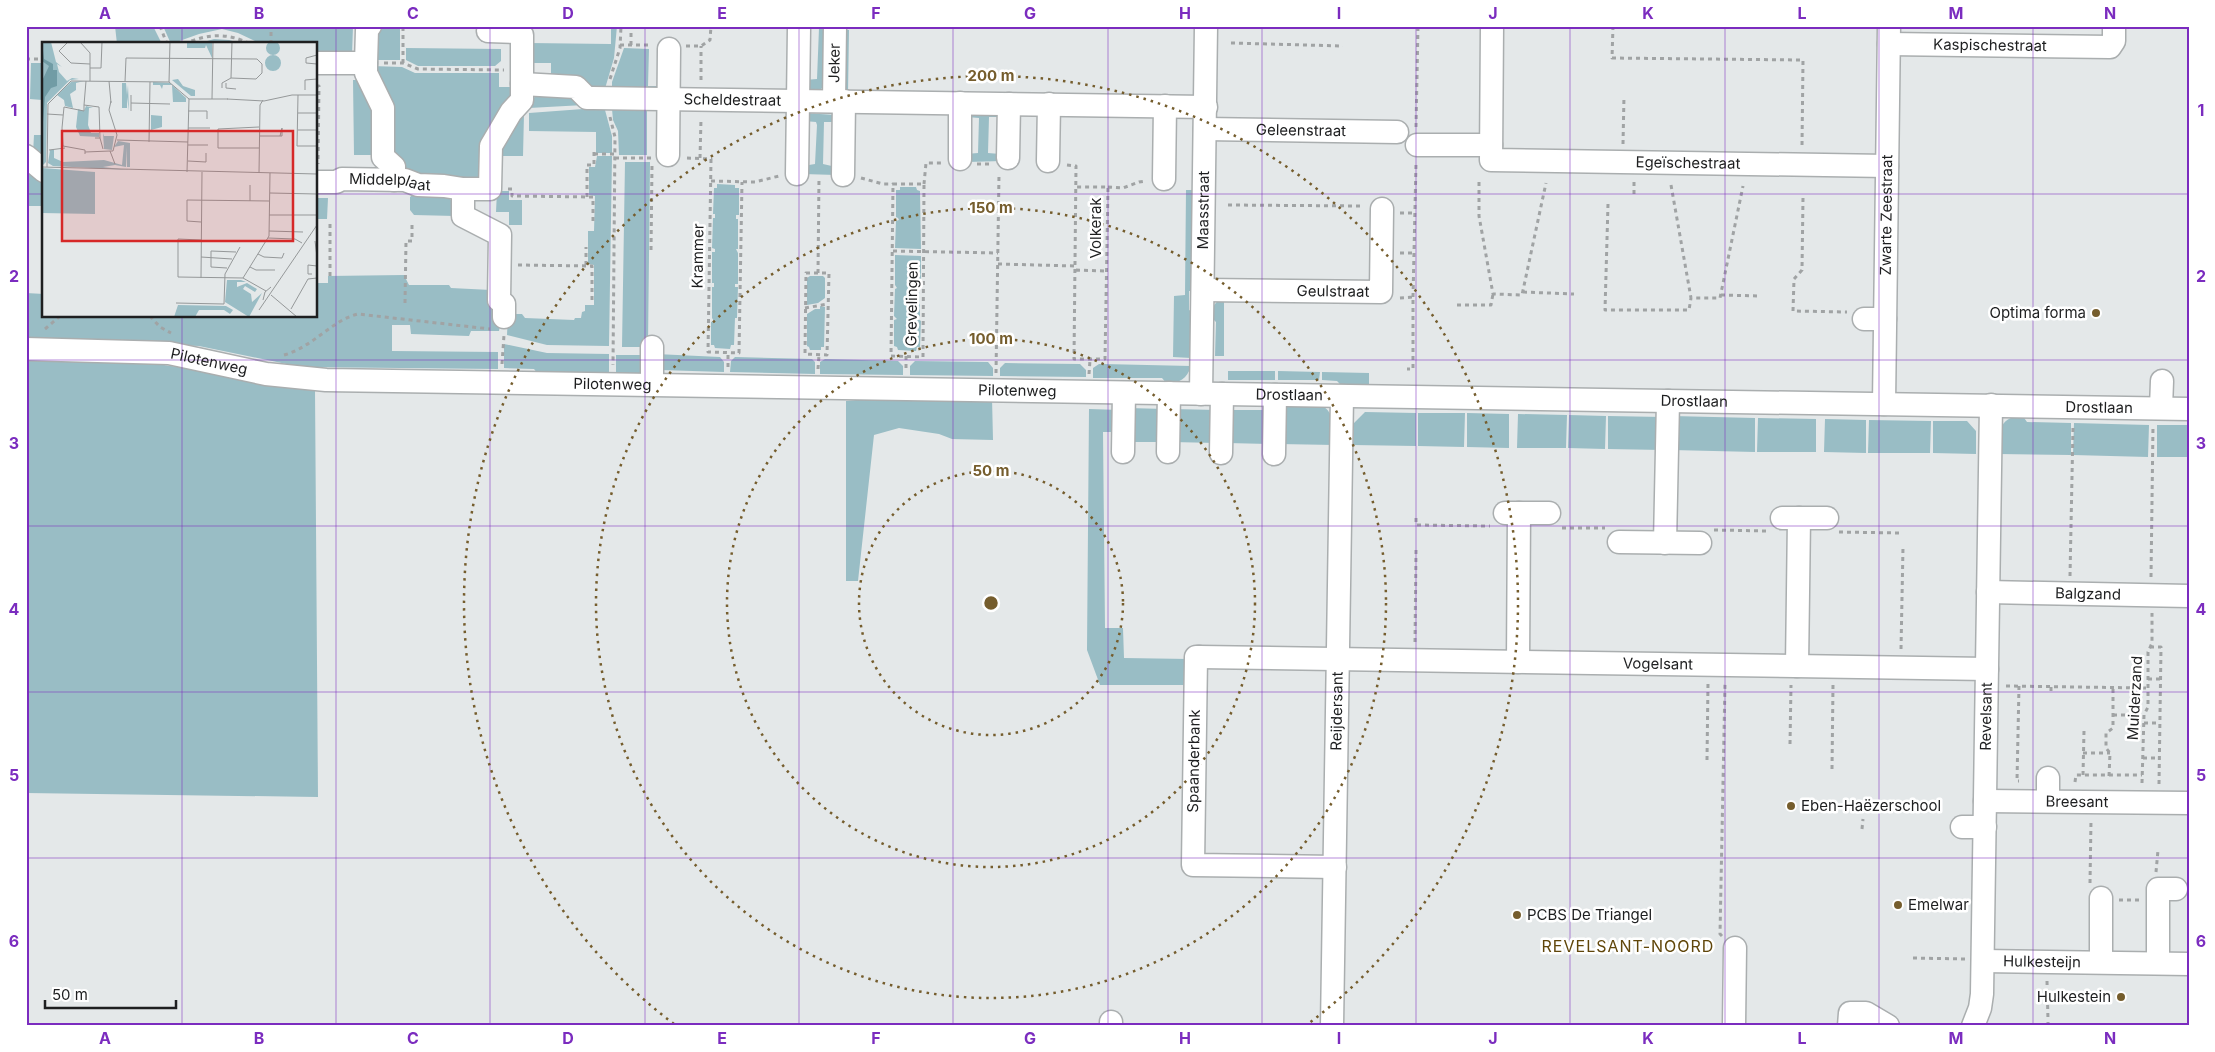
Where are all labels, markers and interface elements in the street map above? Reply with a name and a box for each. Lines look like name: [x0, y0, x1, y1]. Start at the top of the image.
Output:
text: A: [99, 3, 111, 23]
text: B: [254, 3, 264, 23]
text: C: [407, 3, 419, 23]
text: D: [562, 3, 574, 23]
text: E: [717, 3, 727, 23]
text: F: [871, 3, 881, 23]
text: G: [1024, 3, 1036, 23]
text: H: [1179, 3, 1191, 23]
text: I: [1337, 3, 1341, 23]
text: J: [1488, 3, 1498, 23]
text: K: [1642, 3, 1654, 23]
text: L: [1797, 3, 1807, 23]
text: M: [1949, 3, 1963, 23]
text: N: [2104, 3, 2116, 23]
street label: Kaspischestraat: [1933, 35, 2047, 55]
inset map: [42, 42, 318, 318]
street label: Jeker: [824, 43, 844, 83]
text: 200 m: [968, 66, 1014, 85]
street label: Scheldestraat: [683, 89, 781, 110]
text: 1: [11, 100, 17, 120]
text: 1: [2198, 100, 2204, 120]
street label: Geleenstraat: [1256, 120, 1346, 140]
street label: Egeïschestraat: [1635, 152, 1741, 173]
street label: Zwarte Zeestraat: [1876, 154, 1896, 276]
street label: Middelplaat: [349, 169, 431, 194]
street label: Maasstraat: [1193, 170, 1213, 249]
street label: Volkerak: [1086, 197, 1105, 259]
text: 150 m: [969, 198, 1013, 217]
street label: Krammer: [687, 223, 708, 289]
street label: Grevelingen: [901, 261, 922, 347]
text: 2: [9, 266, 19, 286]
text: 2: [2196, 266, 2206, 286]
street label: Geulstraat: [1297, 281, 1370, 301]
place label: Optima forma: [1989, 303, 2086, 322]
marker: Optima forma: [2090, 307, 2102, 319]
text: 100 m: [969, 329, 1013, 348]
street label: Pilotenweg: [169, 344, 249, 379]
street label: Pilotenweg: [573, 374, 652, 394]
street label: Pilotenweg: [978, 380, 1057, 400]
street label: Drostlaan: [1255, 384, 1323, 405]
street label: Drostlaan: [1660, 391, 1728, 411]
street label: Drostlaan: [2065, 397, 2133, 417]
text: 3: [9, 433, 19, 453]
text: 3: [2196, 433, 2206, 453]
text: 50 m: [973, 461, 1009, 480]
street label: Balgzand: [2055, 583, 2121, 604]
centre of rings: [982, 594, 1000, 612]
text: 4: [9, 599, 20, 619]
text: 4: [2196, 599, 2207, 619]
street label: Vogelsant: [1623, 653, 1693, 674]
street label: Muiderzand: [2123, 655, 2146, 741]
street label: Reijdersant: [1326, 671, 1347, 751]
street label: Revelsant: [1976, 682, 1996, 751]
street label: Spaanderbank: [1183, 708, 1204, 813]
text: 5: [9, 765, 19, 785]
text: 5: [2196, 765, 2206, 785]
street label: Breesant: [2045, 792, 2109, 811]
place label: Eben-Haëzerschool: [1801, 796, 1941, 815]
marker: Eben-Haëzerschool: [1785, 800, 1797, 812]
place label: Emelwar: [1908, 895, 1969, 914]
marker: Emelwar: [1892, 899, 1904, 911]
place label: PCBS De Triangel: [1527, 905, 1652, 924]
marker: PCBS De Triangel: [1511, 909, 1523, 921]
text: 6: [9, 931, 19, 951]
text: 6: [2196, 931, 2206, 951]
district label: REVELSANT-NOORD: [1542, 936, 1714, 956]
street label: Hulkesteijn: [2003, 951, 2081, 971]
scale bar: [45, 977, 176, 1009]
text: 50 m: [52, 985, 88, 1004]
place label: Hulkestein: [2037, 987, 2111, 1006]
marker: Hulkestein: [2115, 991, 2127, 1003]
text: A: [99, 1028, 111, 1048]
text: B: [254, 1028, 264, 1048]
text: C: [407, 1028, 419, 1048]
text: D: [562, 1028, 574, 1048]
text: E: [717, 1028, 727, 1048]
text: F: [871, 1028, 881, 1048]
text: G: [1024, 1028, 1036, 1048]
text: H: [1179, 1028, 1191, 1048]
text: I: [1337, 1028, 1341, 1048]
text: J: [1488, 1028, 1498, 1048]
text: K: [1642, 1028, 1654, 1048]
text: L: [1797, 1028, 1807, 1048]
text: M: [1949, 1028, 1963, 1048]
text: N: [2104, 1028, 2116, 1048]

